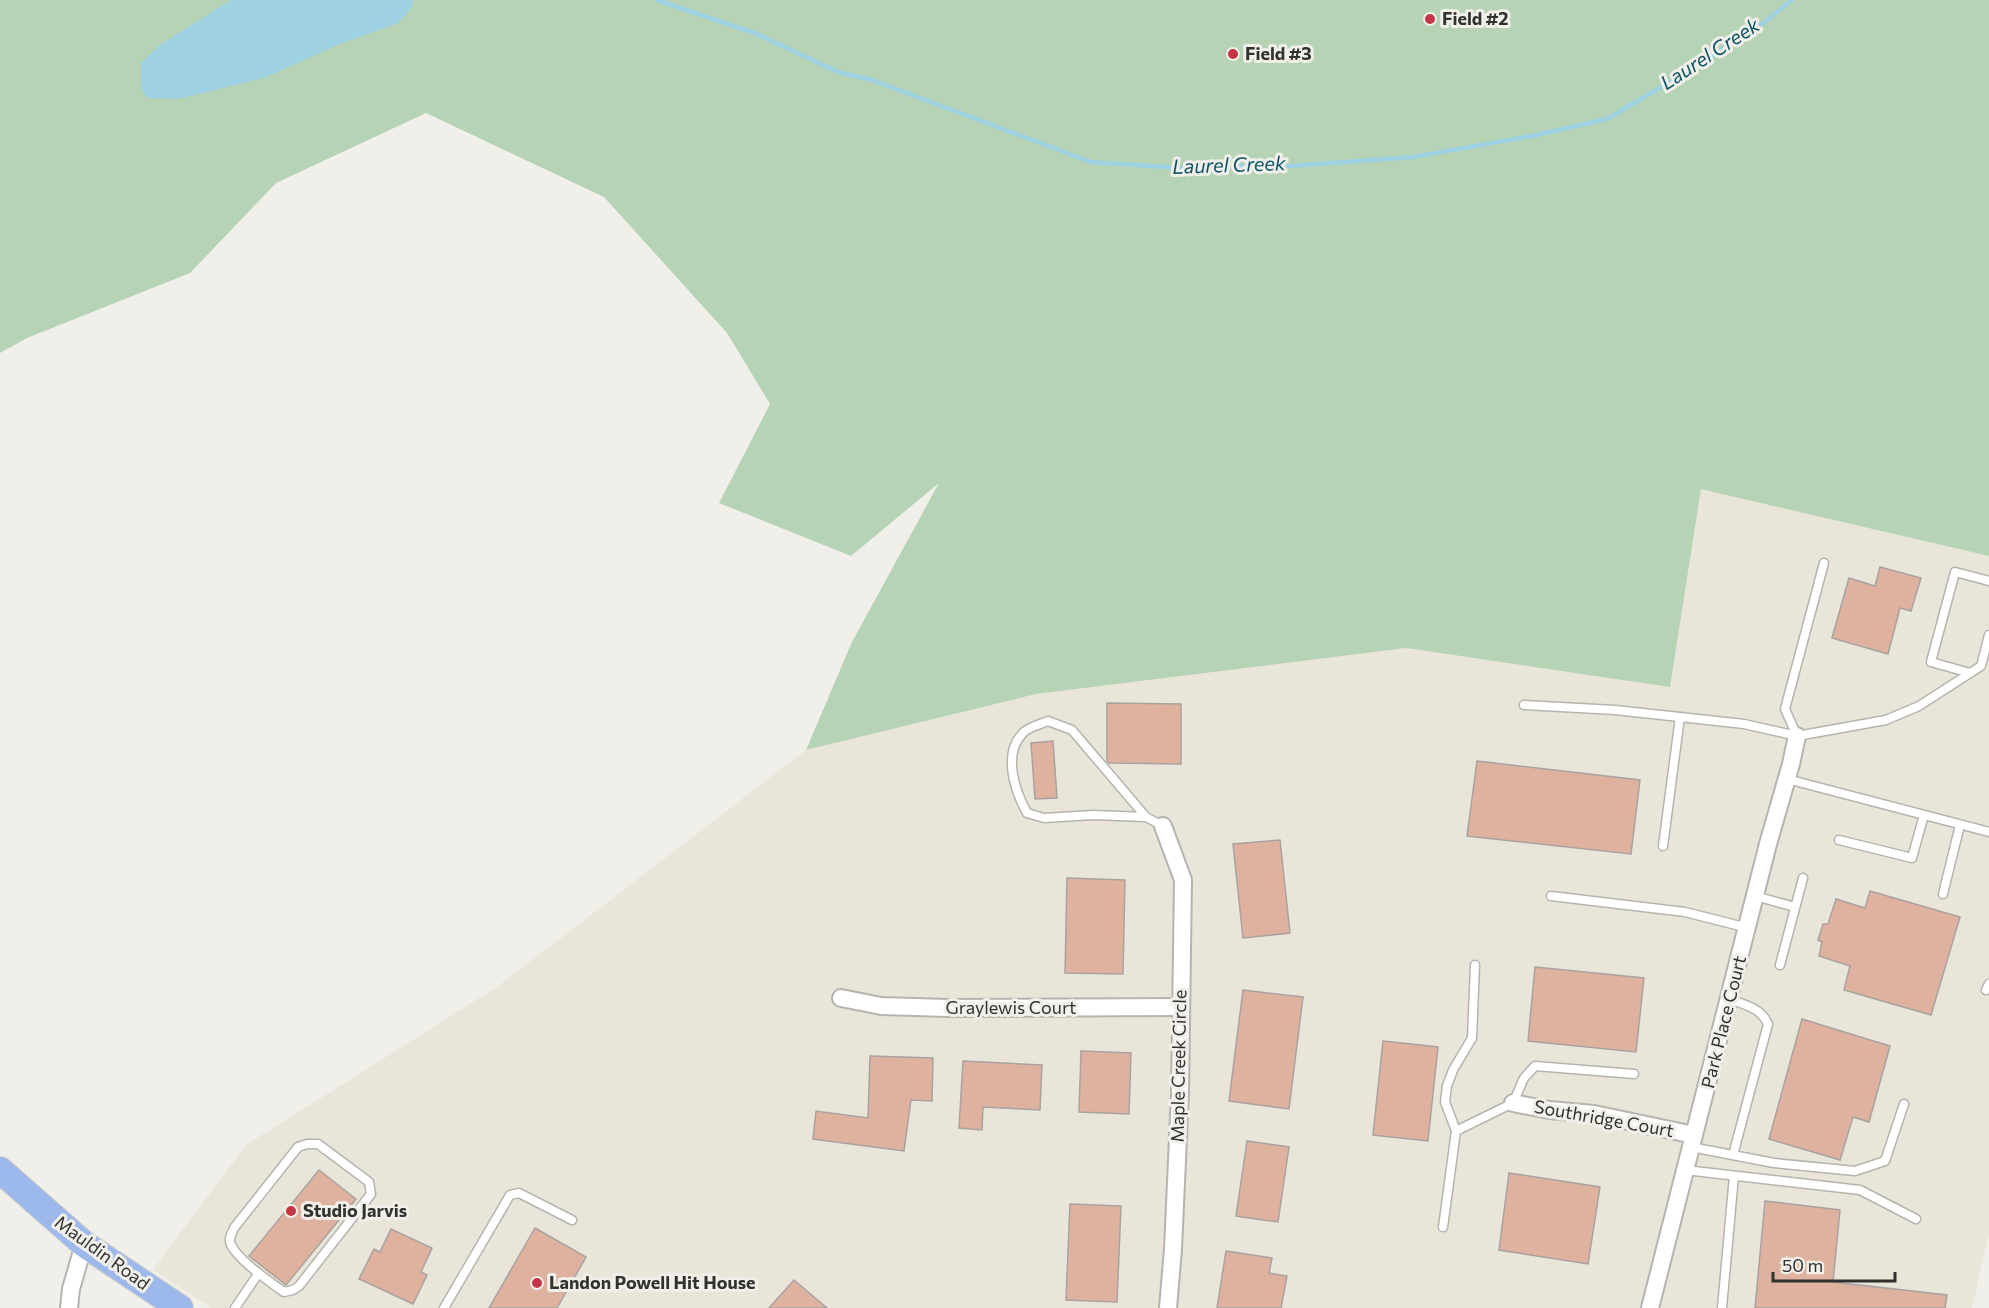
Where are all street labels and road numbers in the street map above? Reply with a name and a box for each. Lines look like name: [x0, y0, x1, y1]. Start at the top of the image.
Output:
street label: Park Place Court: [1696, 953, 1750, 1090]
street label: Maple Creek Circle: [1166, 989, 1190, 1143]
street label: Graylewis Court: [946, 996, 1076, 1018]
street label: Southridge Court: [1533, 1095, 1676, 1141]
street label: Mauldin Road: [51, 1210, 154, 1294]

